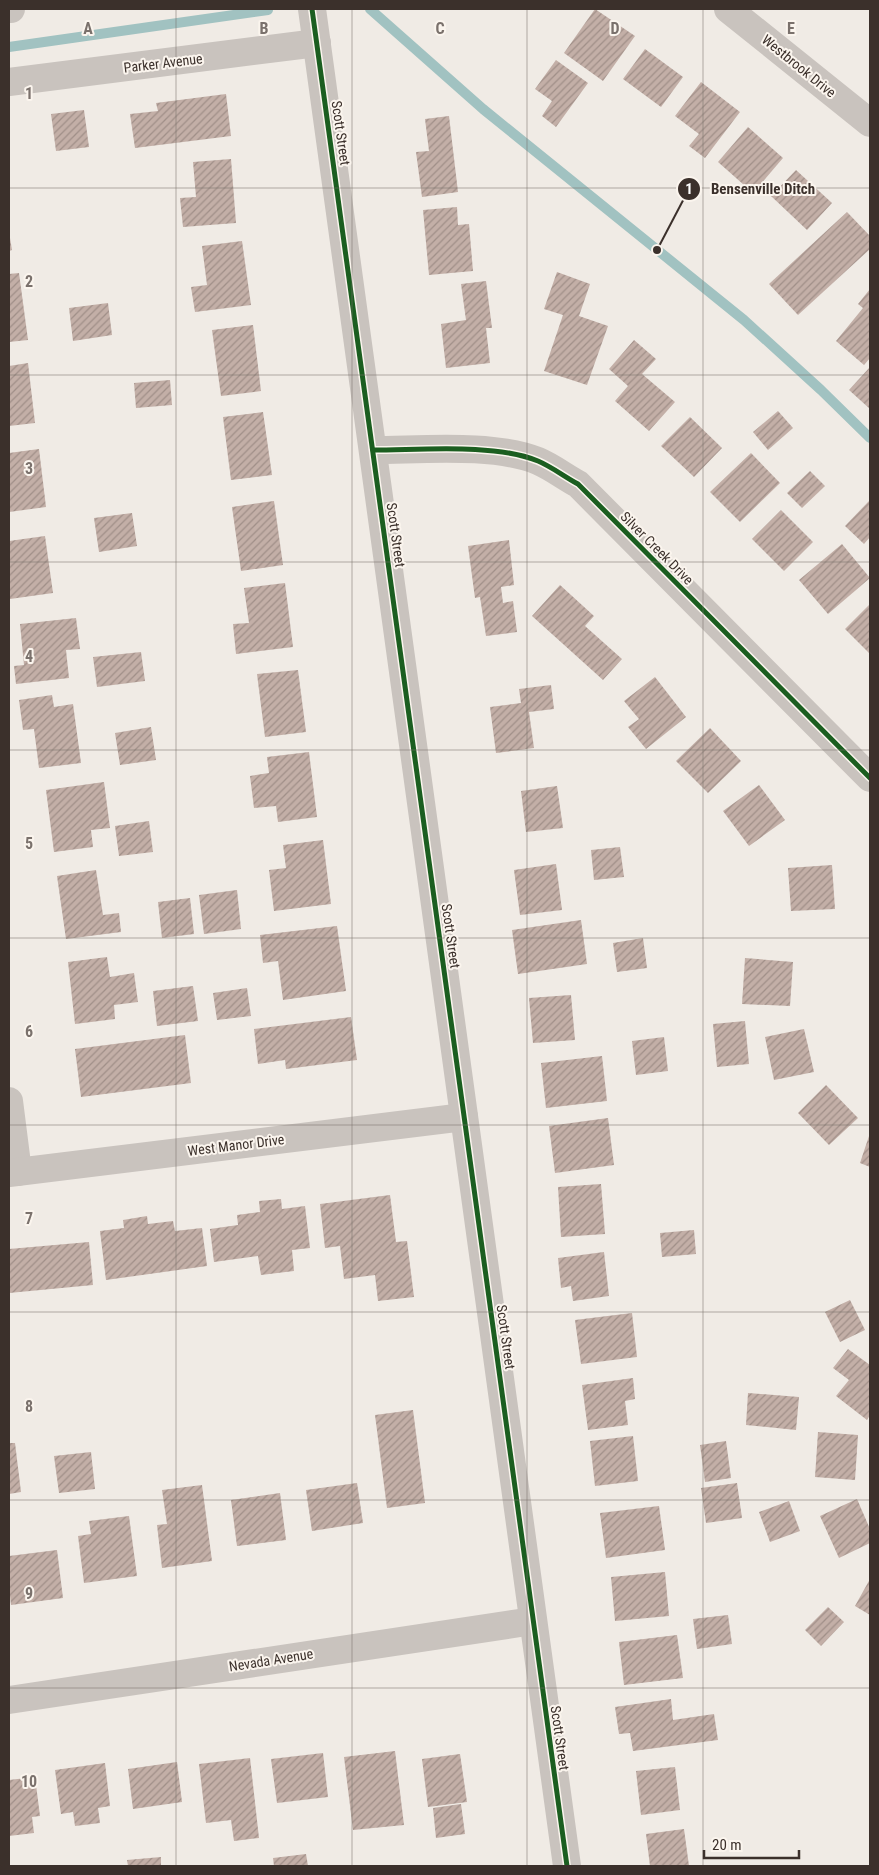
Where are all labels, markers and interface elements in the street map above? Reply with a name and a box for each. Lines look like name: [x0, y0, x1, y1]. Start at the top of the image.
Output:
text: A: [83, 19, 93, 38]
text: B: [260, 19, 269, 38]
text: C: [435, 19, 445, 38]
text: D: [610, 19, 620, 38]
text: E: [787, 19, 795, 38]
street label: Westbrook Drive: [759, 31, 839, 101]
street label: Parker Avenue: [123, 50, 204, 76]
text: 1: [25, 84, 33, 103]
street label: Scott Street: [329, 100, 353, 166]
callout: Bensenville Ditch: [676, 174, 825, 204]
text: 1: [685, 180, 693, 198]
text: Bensenville Ditch: [711, 180, 815, 198]
text: 2: [25, 272, 33, 291]
text: 3: [25, 459, 33, 478]
street label: Scott Street: [384, 502, 408, 568]
street label: Silver Creek Drive: [617, 508, 697, 588]
text: 4: [25, 647, 33, 666]
text: 5: [25, 834, 33, 853]
street label: Scott Street: [439, 903, 463, 969]
text: 6: [25, 1022, 33, 1041]
street label: West Manor Drive: [187, 1131, 286, 1159]
text: 7: [25, 1209, 33, 1228]
street label: Scott Street: [494, 1304, 518, 1370]
text: 8: [25, 1397, 33, 1416]
text: 9: [25, 1584, 33, 1603]
street label: Nevada Avenue: [228, 1645, 315, 1675]
street label: Scott Street: [548, 1705, 572, 1771]
text: 10: [21, 1772, 37, 1791]
scale bar: [704, 1828, 799, 1860]
text: 20 m: [712, 1836, 742, 1854]

